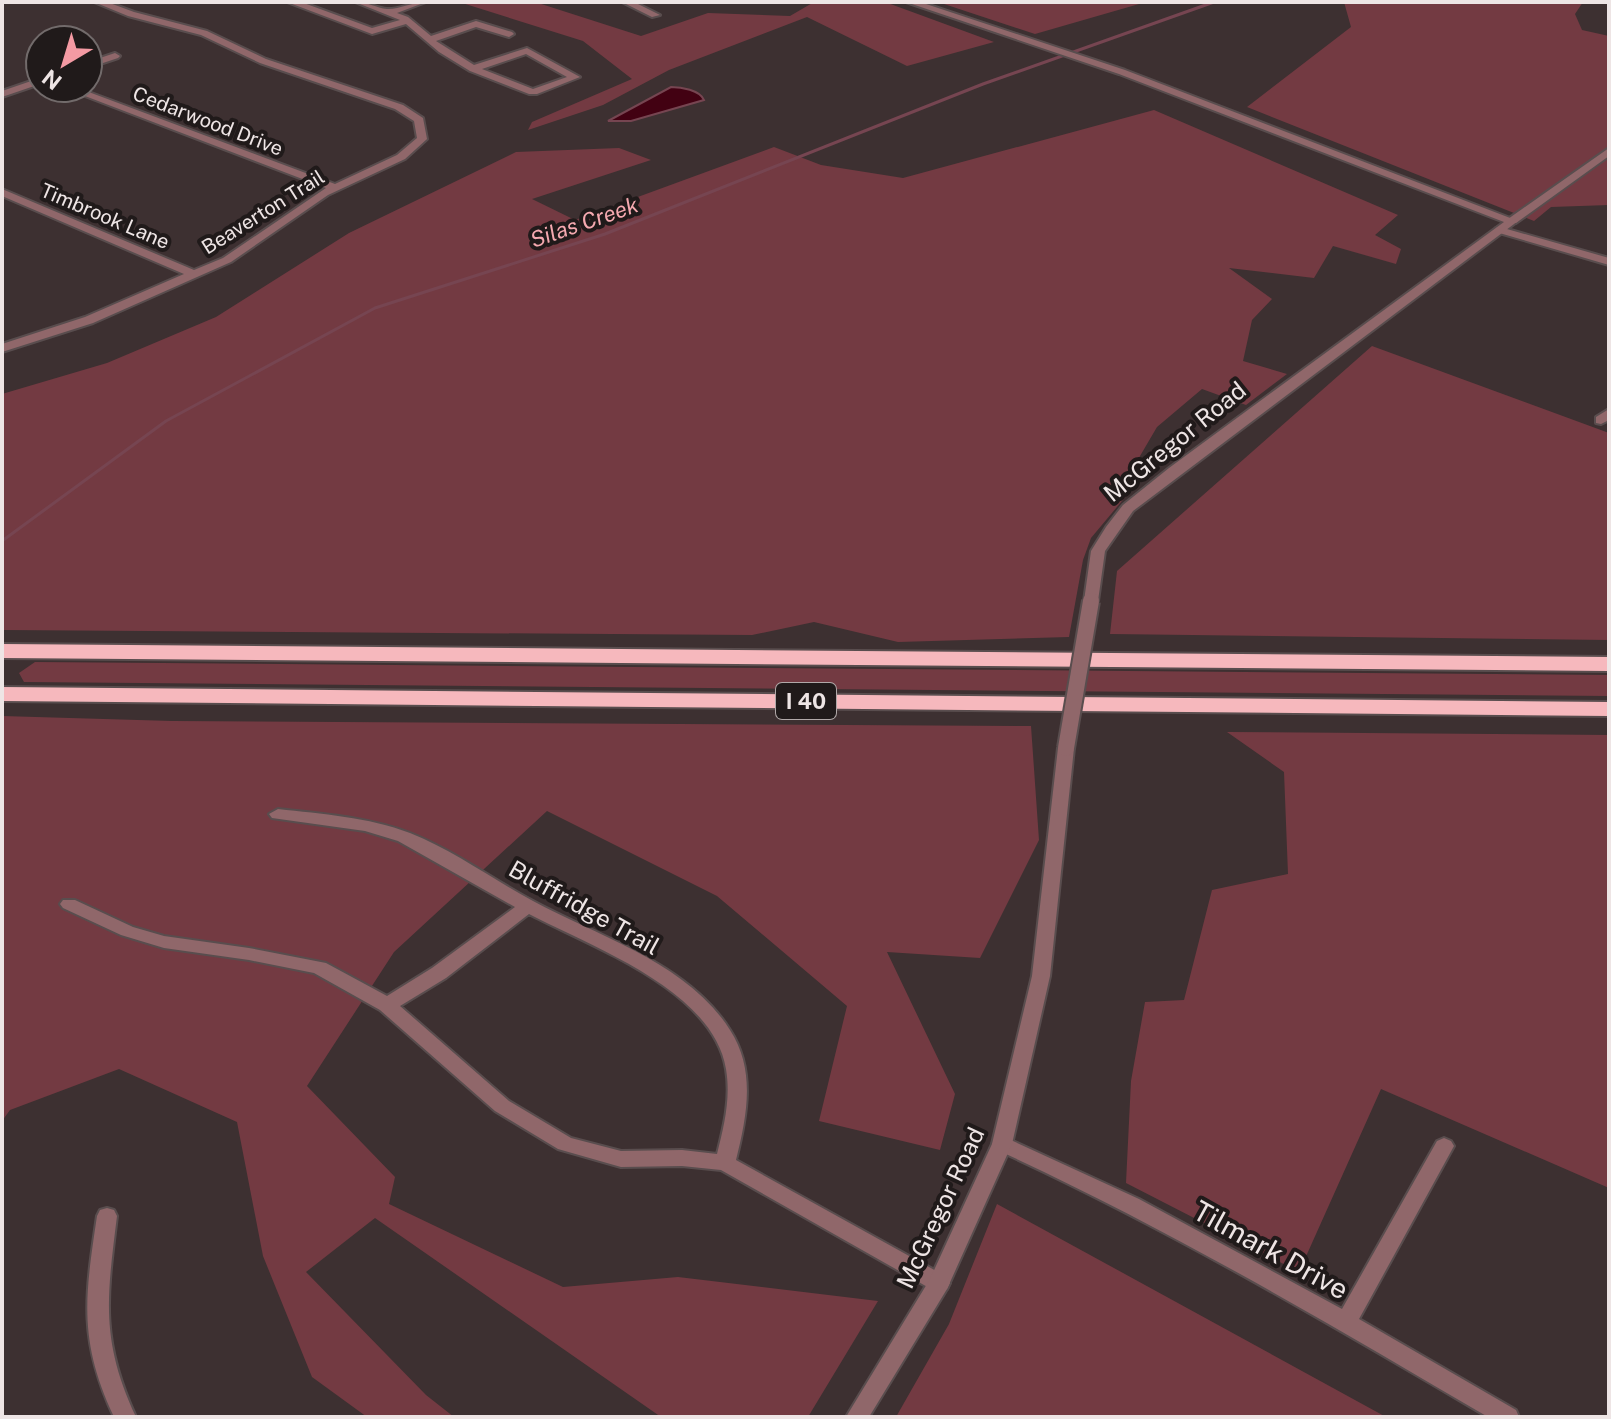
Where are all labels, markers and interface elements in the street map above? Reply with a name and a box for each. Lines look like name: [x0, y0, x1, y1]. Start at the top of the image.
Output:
north arrow: [24, 24, 104, 104]
text: N: [37, 64, 66, 95]
street label: Cedarwood Drive: [130, 81, 286, 161]
street label: Beaverton Trail: [197, 165, 329, 259]
street label: Timbrook Lane: [37, 178, 173, 254]
water label: Silas Creek: [527, 191, 642, 253]
street label: McGregor Road: [1098, 375, 1251, 507]
road number: I 40: [776, 683, 836, 719]
street label: Bluffridge Trail: [504, 854, 665, 960]
street label: McGregor Road: [891, 1123, 990, 1293]
street label: Tilmark Drive: [1188, 1193, 1355, 1306]

